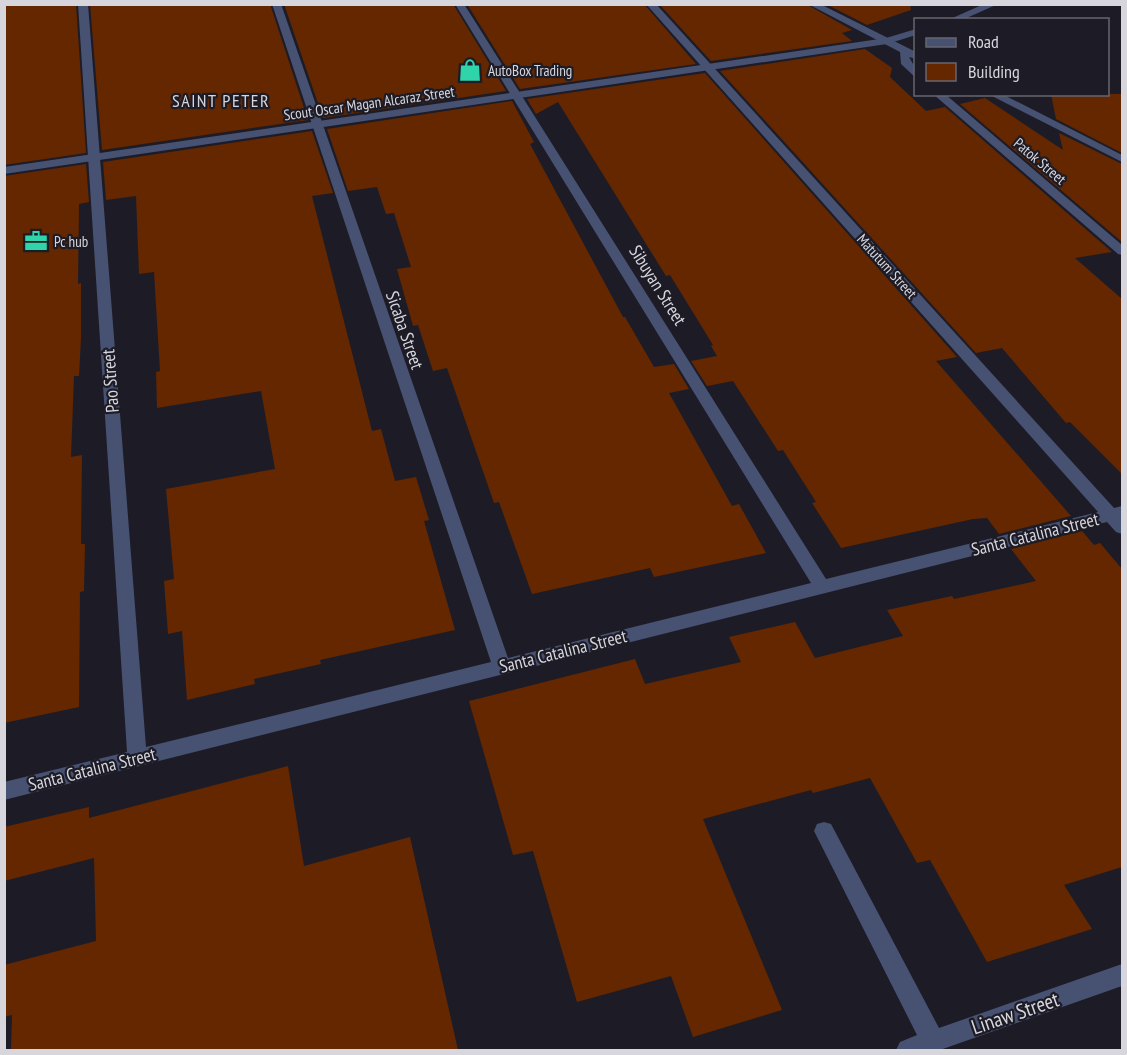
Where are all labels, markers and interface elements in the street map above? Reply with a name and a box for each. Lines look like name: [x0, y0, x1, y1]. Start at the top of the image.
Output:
legend: [914, 18, 1109, 96]
text: Road: [968, 30, 999, 53]
shop icon: AutoBox Trading: [457, 57, 483, 83]
text: Building: [968, 60, 1020, 83]
place label: AutoBox Trading: [488, 61, 572, 80]
street label: Scout Oscar Magan Alcaraz Street: [282, 82, 456, 124]
district label: SAINT PETER: [172, 89, 270, 112]
street label: Patok Street: [1010, 134, 1070, 188]
office icon: Pc hub: [23, 228, 49, 254]
street label: Matutum Street: [853, 230, 921, 302]
place label: Pc hub: [54, 232, 88, 251]
street label: Sibuyan Street: [624, 241, 692, 329]
street label: Sicaba Street: [381, 288, 429, 372]
street label: Pao Street: [96, 348, 124, 414]
street label: Santa Catalina Street: [969, 507, 1101, 561]
street label: Santa Catalina Street: [497, 624, 629, 678]
street label: Santa Catalina Street: [26, 742, 158, 796]
street label: Linaw Street: [968, 985, 1063, 1041]

